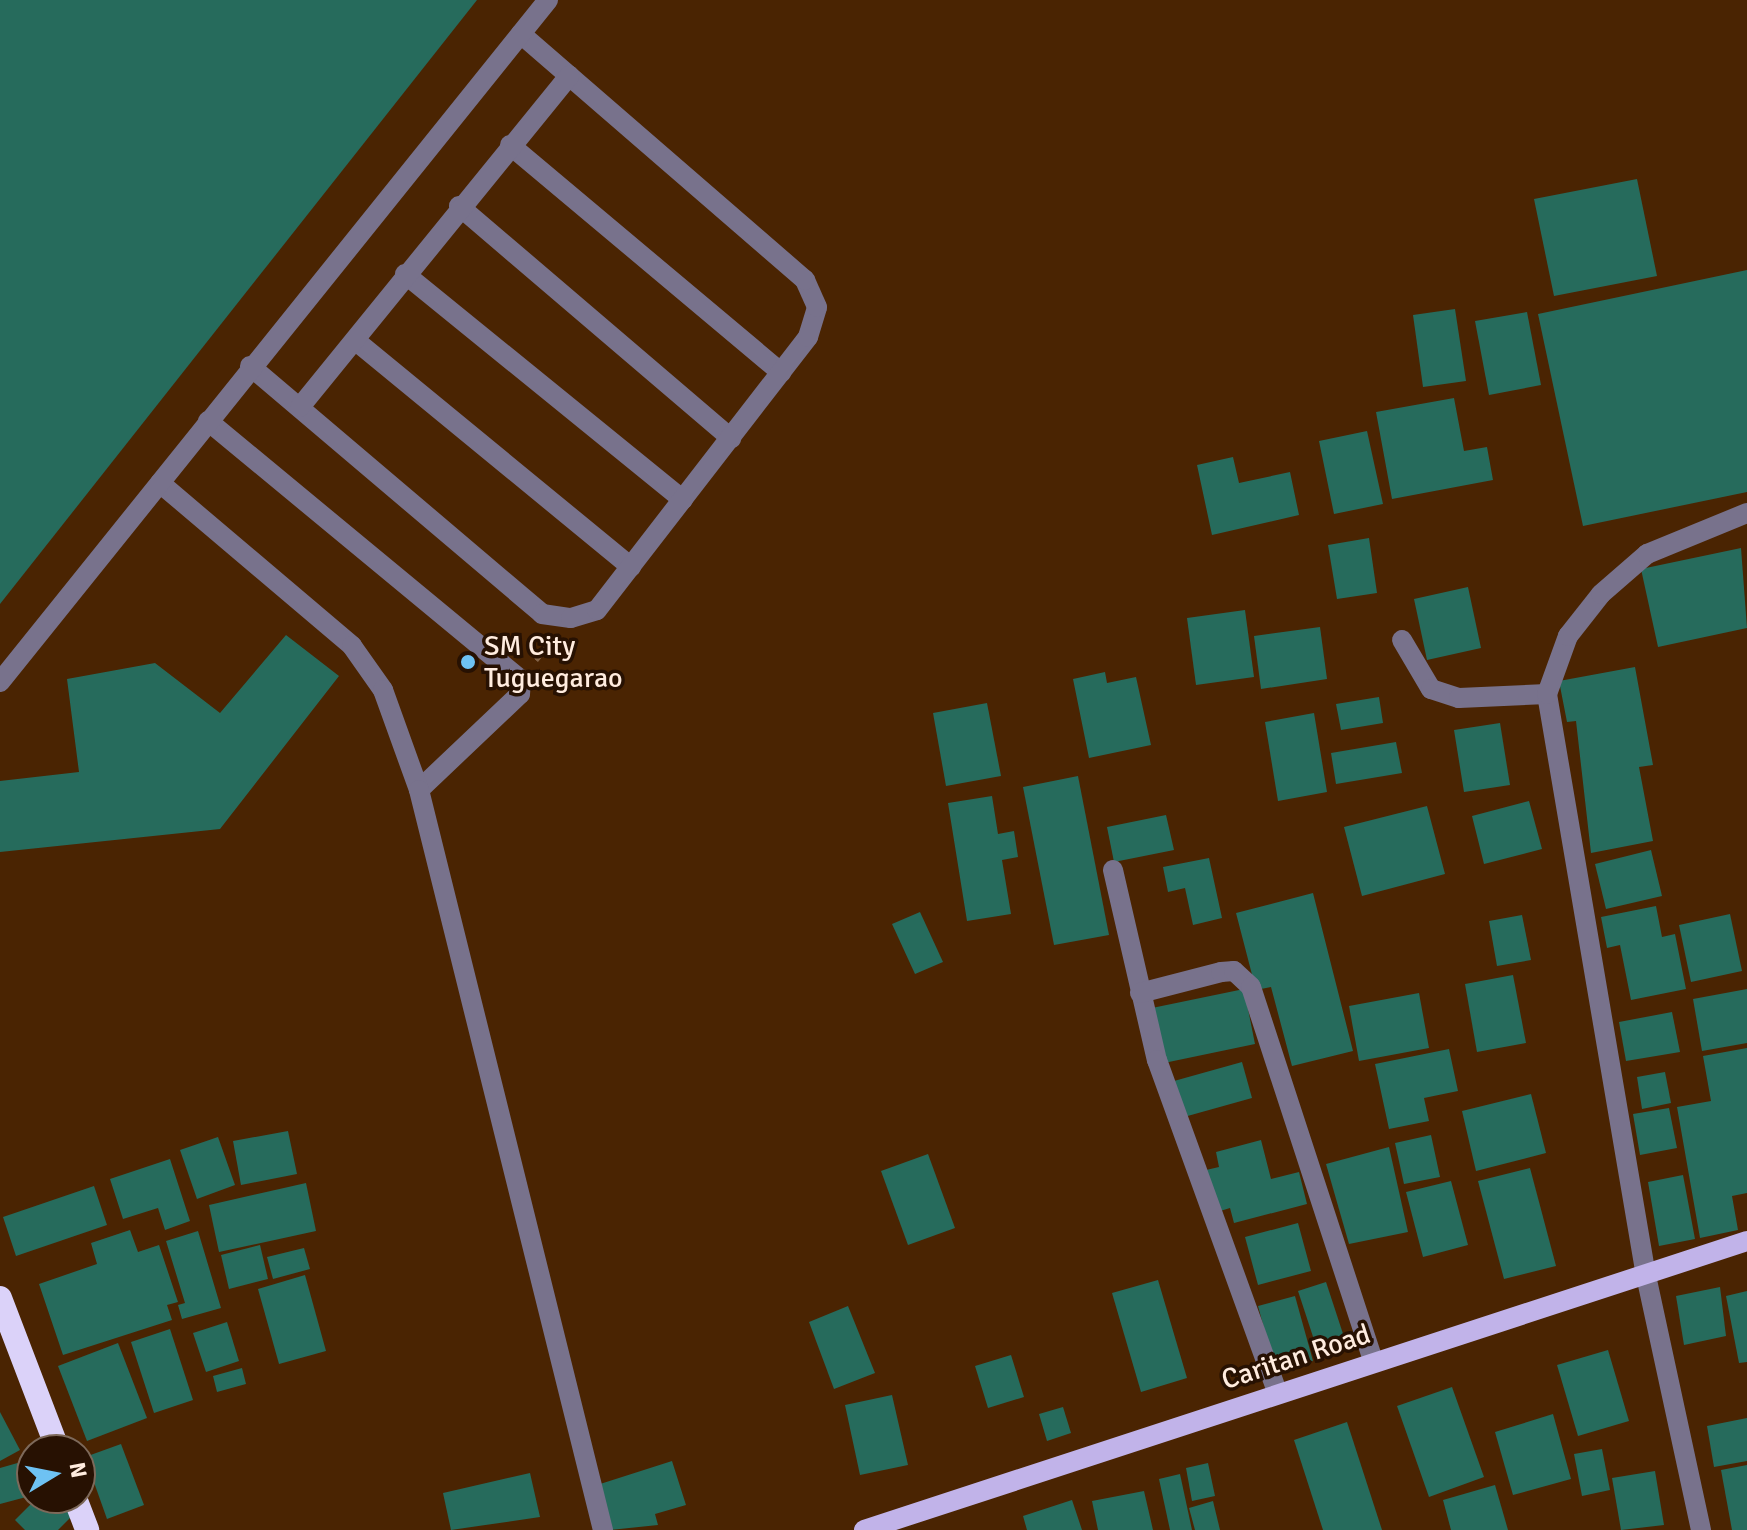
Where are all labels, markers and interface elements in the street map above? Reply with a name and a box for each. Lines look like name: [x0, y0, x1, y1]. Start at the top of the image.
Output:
place label: SM City Tuguegarao: [484, 629, 623, 695]
marker: SM City Tuguegarao: [459, 653, 477, 671]
street label: Caritan Road: [1217, 1317, 1375, 1397]
north arrow: [16, 1434, 96, 1514]
text: N: [64, 1460, 93, 1480]

